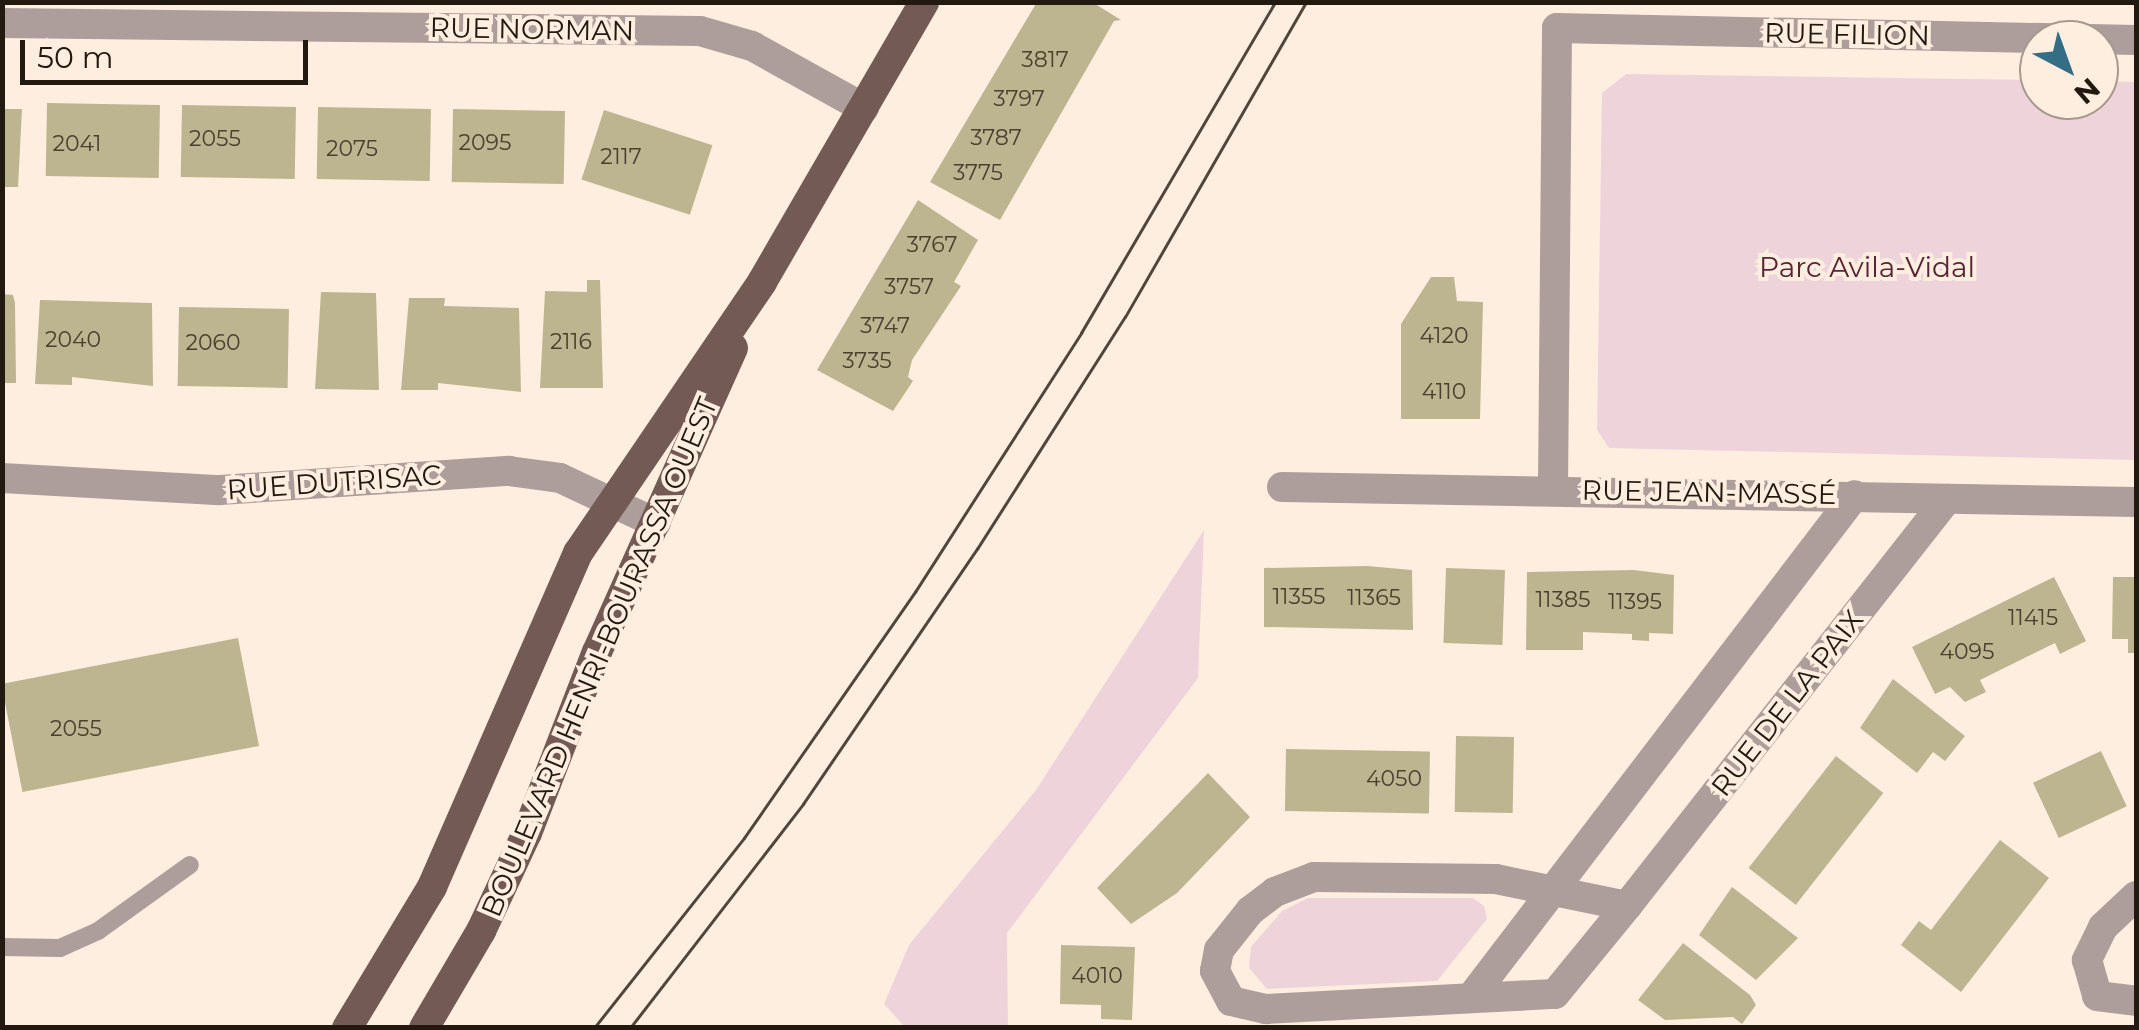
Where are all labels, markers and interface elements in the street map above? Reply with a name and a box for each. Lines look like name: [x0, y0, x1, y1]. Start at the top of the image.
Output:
street label: RUE NORMAN: [429, 10, 635, 48]
street label: RUE FILION: [1764, 16, 1930, 52]
scale bar: [25, 20, 312, 82]
north arrow: [2019, 20, 2119, 120]
text: 50 m: [37, 39, 114, 76]
house number: 3817: [1021, 47, 1069, 73]
text: N: [2068, 71, 2107, 111]
house number: 3797: [993, 86, 1045, 112]
house number: 3787: [970, 125, 1022, 151]
house number: 2055: [189, 126, 241, 152]
house number: 2095: [459, 130, 511, 156]
house number: 2041: [53, 131, 101, 157]
house number: 2075: [326, 136, 378, 162]
house number: 2117: [600, 144, 642, 170]
house number: 3775: [953, 160, 1003, 186]
house number: 3767: [907, 232, 957, 258]
park label: Parc Avila-Vidal: [1759, 250, 1975, 284]
house number: 3757: [884, 274, 934, 300]
house number: 3747: [860, 313, 910, 339]
house number: 4120: [1420, 323, 1468, 349]
house number: 2040: [45, 327, 101, 353]
house number: 2116: [550, 329, 592, 355]
house number: 2060: [186, 330, 240, 356]
house number: 3735: [842, 348, 892, 374]
house number: 4110: [1422, 379, 1466, 405]
street label: BOULEVARD HENRI-BOURASSA OUEST: [474, 392, 724, 922]
street label: RUE DUTRISAC: [226, 458, 442, 506]
street label: RUE JEAN-MASSÉ: [1581, 473, 1837, 511]
house number: 11355: [1273, 584, 1325, 610]
house number: 11365: [1347, 585, 1401, 611]
house number: 11385: [1536, 587, 1590, 613]
house number: 11395: [1608, 589, 1662, 615]
street label: RUE DE LA PAIX: [1704, 603, 1870, 803]
house number: 11415: [2008, 605, 2058, 631]
house number: 4095: [1940, 639, 1994, 665]
house number: 2055: [50, 716, 102, 742]
house number: 4050: [1366, 766, 1422, 792]
house number: 4010: [1071, 963, 1123, 989]

